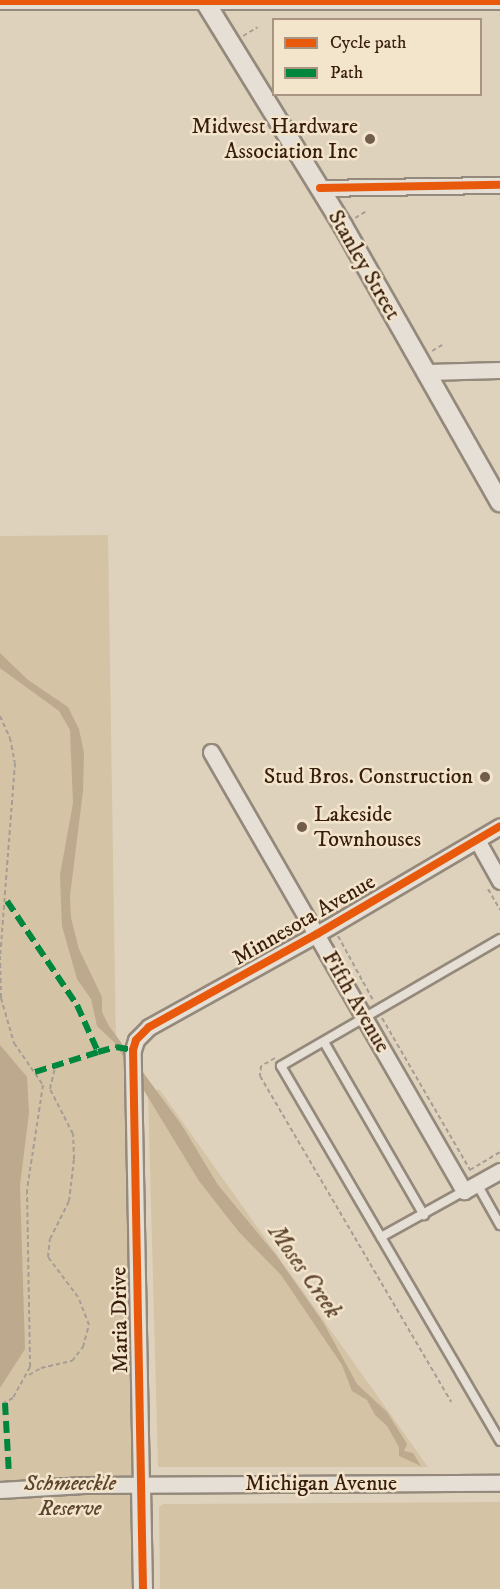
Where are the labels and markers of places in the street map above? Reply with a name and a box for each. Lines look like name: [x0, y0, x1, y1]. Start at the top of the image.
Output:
place label: Midwest Hardware Association Inc: [192, 113, 358, 164]
marker: Midwest Hardware Association Inc: [363, 132, 377, 146]
place label: Stud Bros. Construction: [264, 764, 473, 790]
marker: Stud Bros. Construction: [478, 770, 492, 784]
place label: Lakeside Townhouses: [314, 801, 421, 852]
marker: Lakeside Townhouses: [295, 820, 309, 834]

